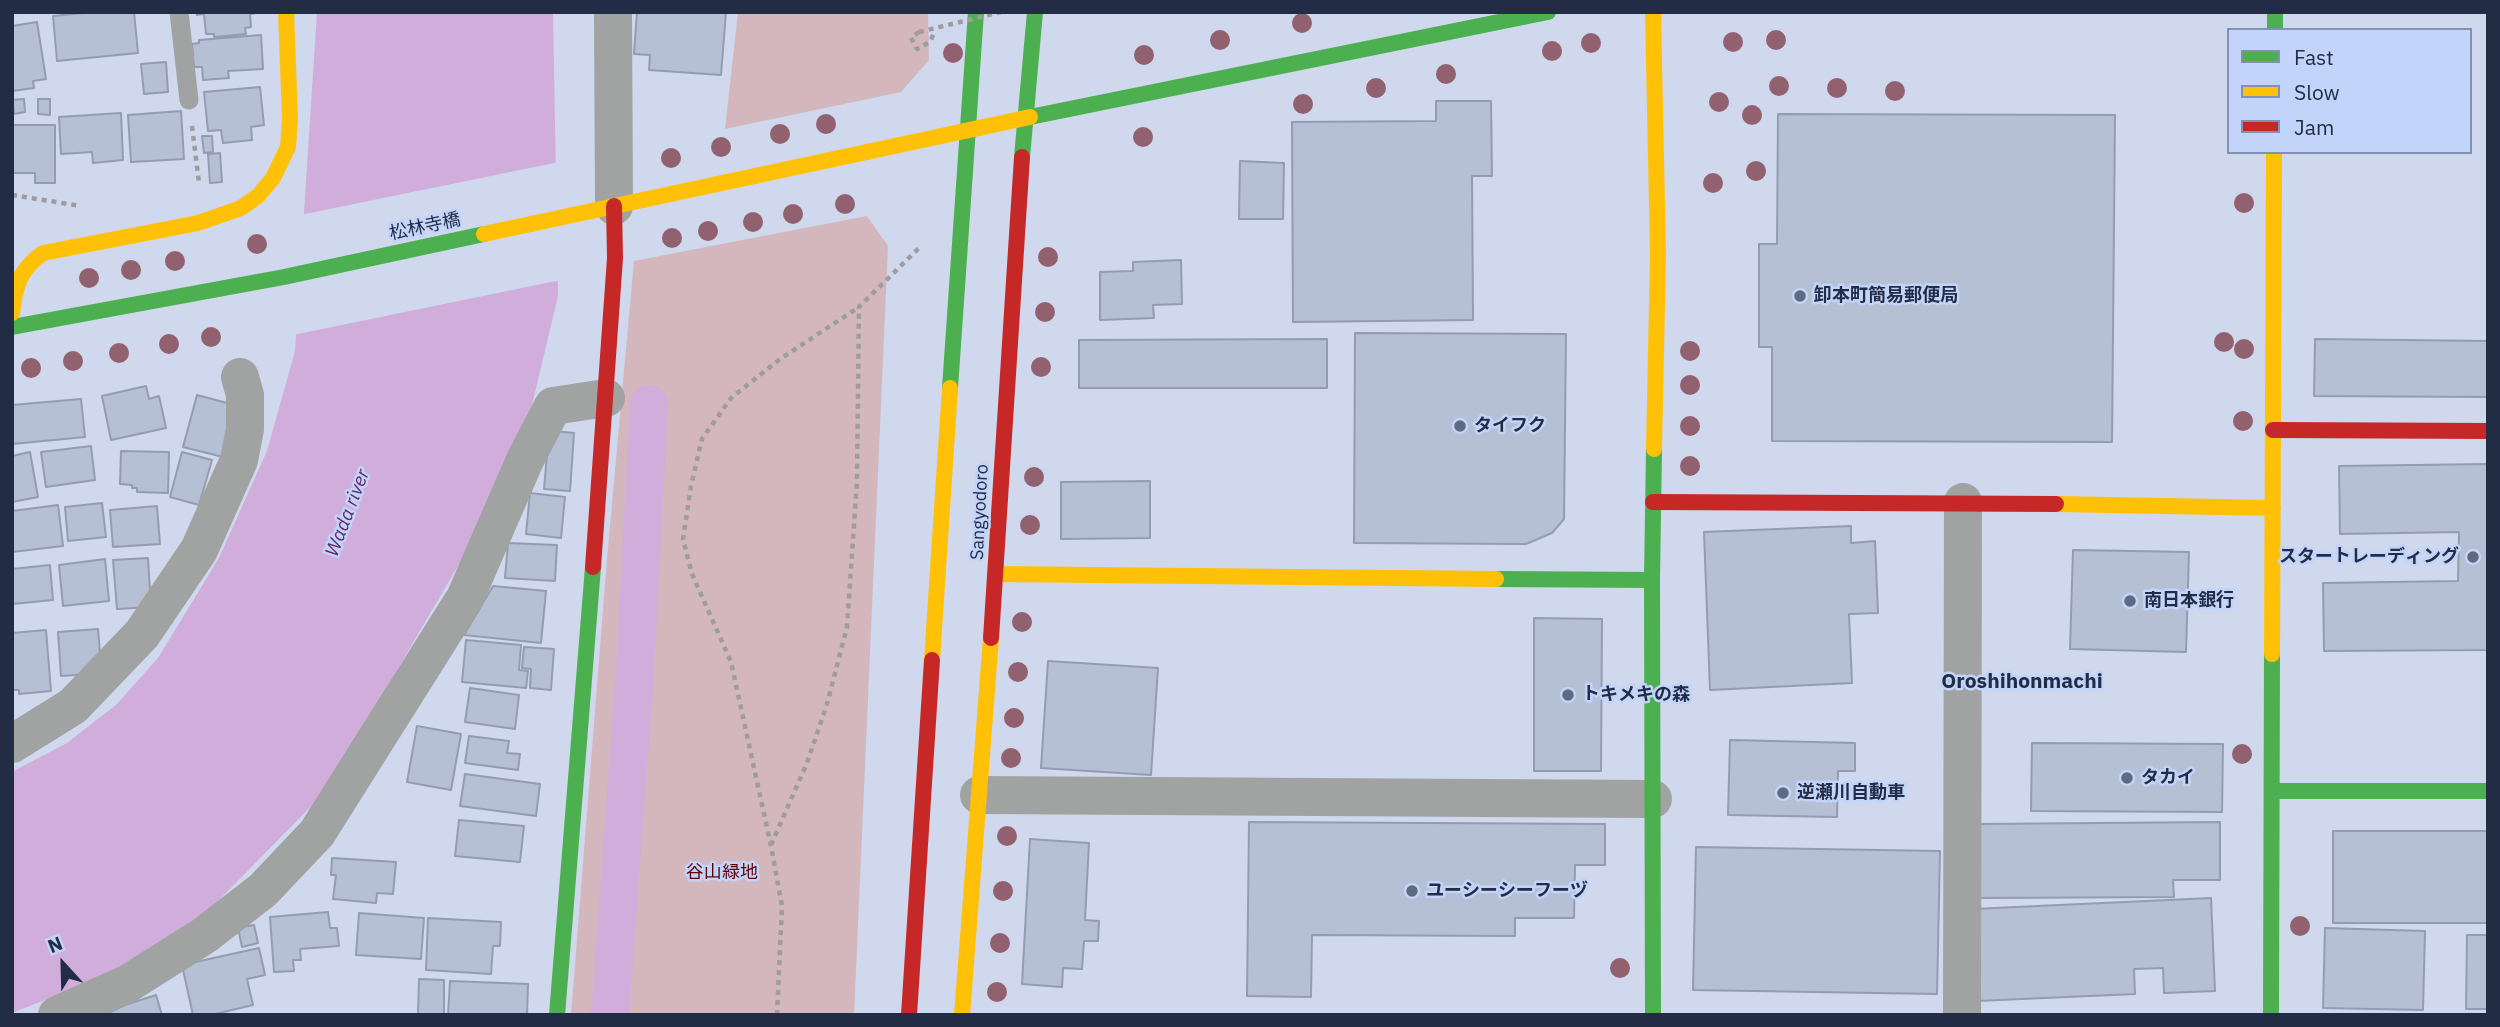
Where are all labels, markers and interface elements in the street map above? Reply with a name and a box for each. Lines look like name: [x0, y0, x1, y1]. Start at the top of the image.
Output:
legend: [2227, 28, 2472, 154]
text: Fast: [2294, 43, 2334, 71]
text: Slow: [2294, 78, 2340, 106]
text: Jam: [2294, 113, 2334, 141]
street label: 松林寺橋: [388, 209, 462, 245]
place label: 卸本町簡易郵便局: [1814, 285, 1958, 307]
marker: 卸本町簡易郵便局: [1792, 288, 1808, 304]
place label: タイフク: [1474, 415, 1546, 437]
marker: タイフク: [1452, 418, 1468, 434]
street label: Sangyodoro: [967, 464, 993, 560]
water label: Wada river: [321, 466, 375, 560]
place label: スタートレーディング: [2279, 546, 2459, 568]
marker: スタートレーディング: [2465, 549, 2481, 565]
place label: 南日本銀行: [2144, 590, 2234, 612]
marker: 南日本銀行: [2122, 593, 2138, 609]
district label: Oroshihonmachi: [1941, 669, 2103, 695]
place label: トキメキの森: [1582, 684, 1690, 706]
marker: トキメキの森: [1560, 687, 1576, 703]
place label: タカイ: [2141, 767, 2195, 789]
marker: タカイ: [2119, 770, 2135, 786]
place label: 逆瀬川自動車: [1797, 782, 1905, 804]
marker: 逆瀬川自動車: [1775, 785, 1791, 801]
park label: 谷山緑地: [686, 862, 758, 884]
place label: ユーシーシーフーヅ: [1426, 880, 1588, 902]
marker: ユーシーシーフーヅ: [1404, 883, 1420, 899]
north arrow: [28, 929, 98, 999]
text: N: [44, 931, 66, 958]

